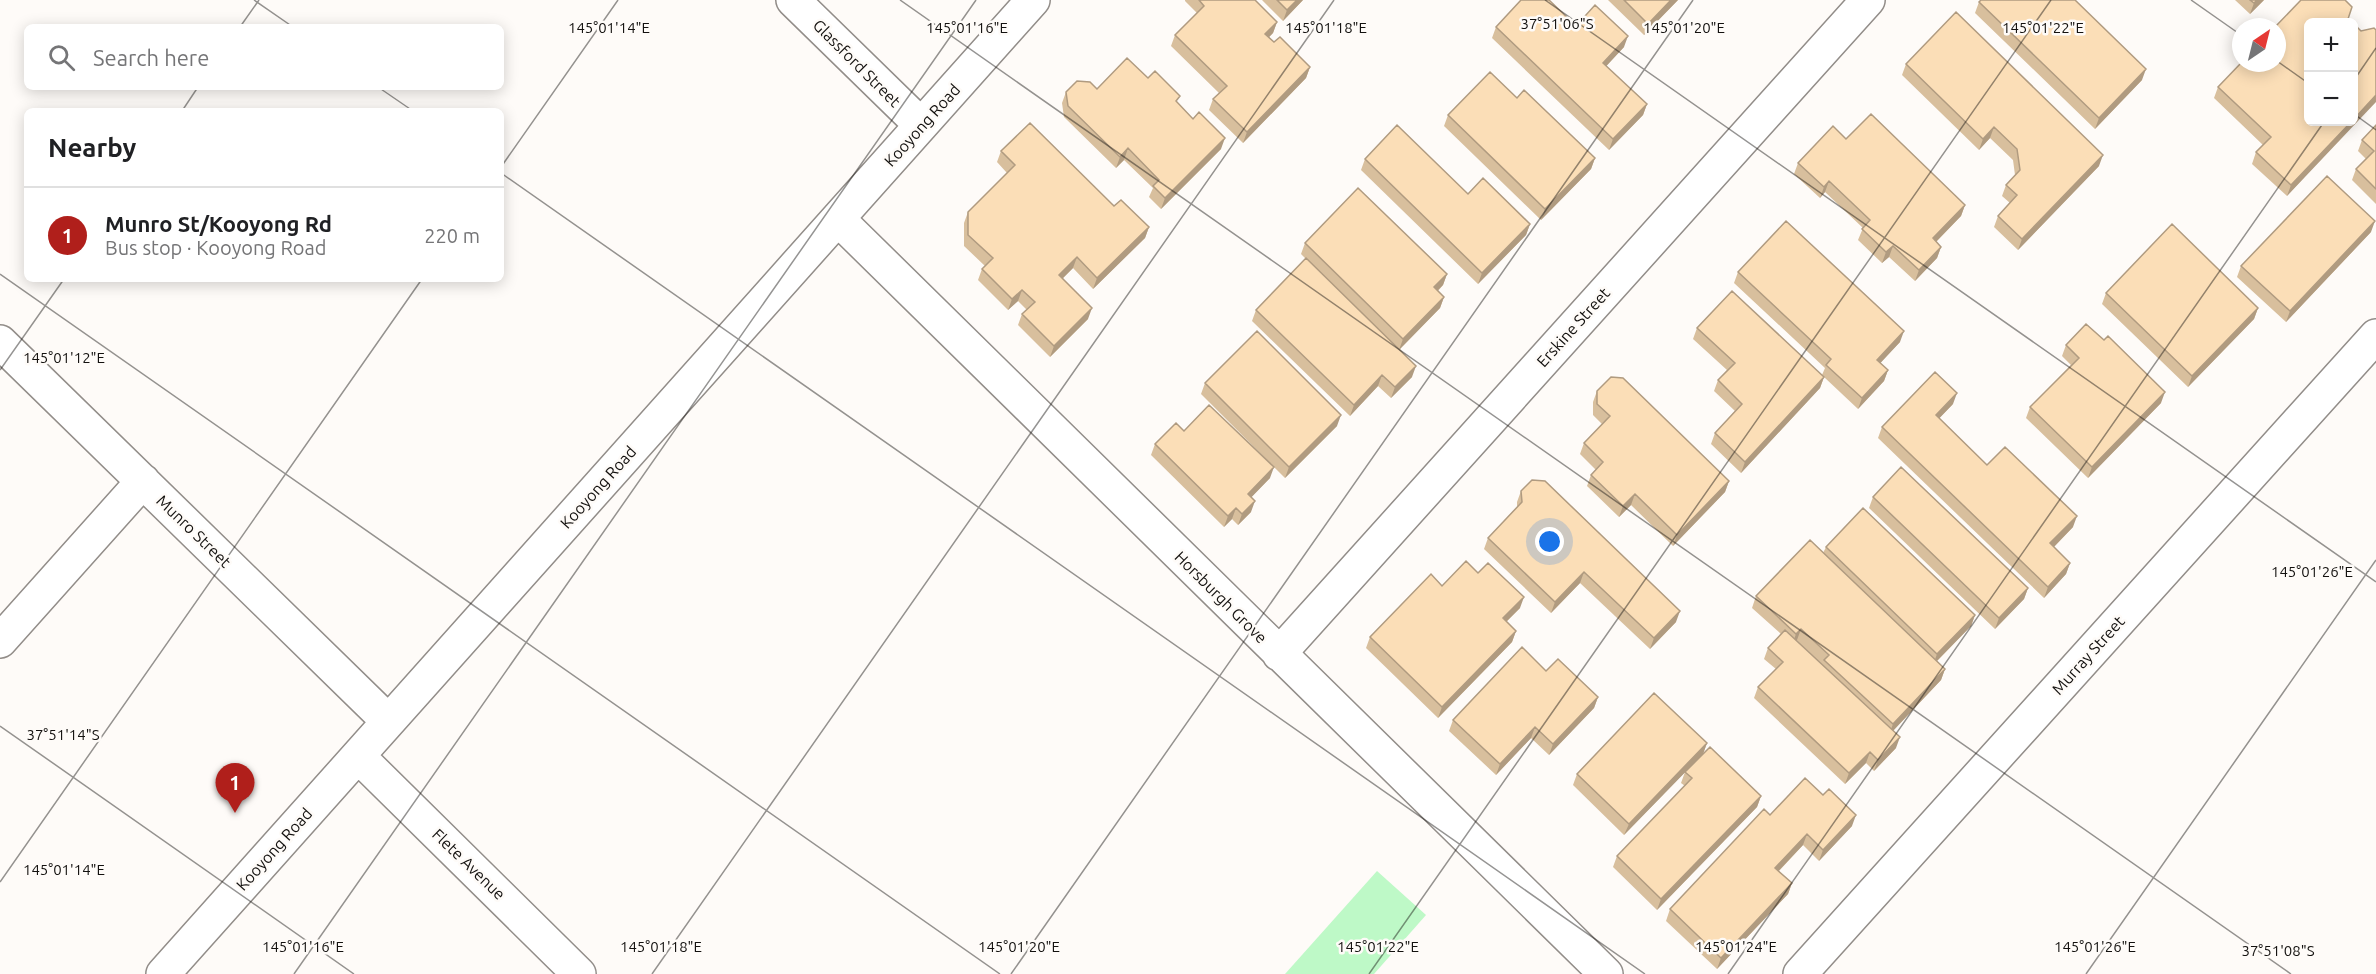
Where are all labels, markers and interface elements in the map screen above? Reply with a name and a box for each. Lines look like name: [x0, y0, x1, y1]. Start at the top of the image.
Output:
text: 37°51'06"S: [1520, 15, 1594, 32]
street label: Glassford Street: [810, 16, 905, 111]
north arrow: [2232, 18, 2286, 72]
map controls: [2304, 18, 2358, 126]
button: +: [2304, 18, 2358, 72]
text: 145°01'14"E: [568, 19, 650, 36]
text: 145°01'16"E: [926, 19, 1008, 36]
text: 145°01'18"E: [1285, 19, 1367, 36]
text: 145°01'20"E: [1643, 19, 1725, 36]
text: 145°01'22"E: [2002, 19, 2084, 36]
search box: [24, 24, 504, 90]
icon: search: [45, 41, 78, 74]
text: Search here: [93, 45, 209, 70]
button: −: [2304, 72, 2358, 126]
street label: Kooyong Road: [880, 80, 964, 170]
text: Nearby: [48, 133, 136, 162]
text: Munro St/Kooyong Rd: [105, 211, 332, 236]
text: 1: [62, 224, 73, 247]
text: 220 m: [424, 224, 480, 247]
text: Bus stop · Kooyong Road: [105, 236, 327, 259]
street label: Erskine Street: [1533, 283, 1614, 370]
text: 145°01'12"E: [23, 349, 105, 366]
street label: Kooyong Road: [556, 442, 640, 532]
street label: Munro Street: [153, 491, 235, 571]
your location: [1535, 527, 1564, 556]
street label: Horsburgh Grove: [1171, 547, 1271, 647]
text: 145°01'26"E: [2271, 563, 2353, 580]
street label: Murray Street: [2048, 612, 2128, 698]
text: 37°51'14"S: [26, 726, 100, 743]
pin: 1: [216, 764, 254, 813]
street label: Kooyong Road: [232, 804, 316, 894]
street label: Flete Avenue: [429, 825, 509, 903]
text: 145°01'14"E: [23, 861, 105, 878]
text: 145°01'16"E: [262, 938, 344, 955]
text: 145°01'18"E: [620, 938, 702, 955]
text: 145°01'20"E: [978, 938, 1060, 955]
text: 145°01'22"E: [1337, 938, 1419, 955]
text: 145°01'24"E: [1695, 938, 1777, 955]
text: 145°01'26"E: [2054, 938, 2136, 955]
text: 37°51'08"S: [2241, 942, 2315, 959]

